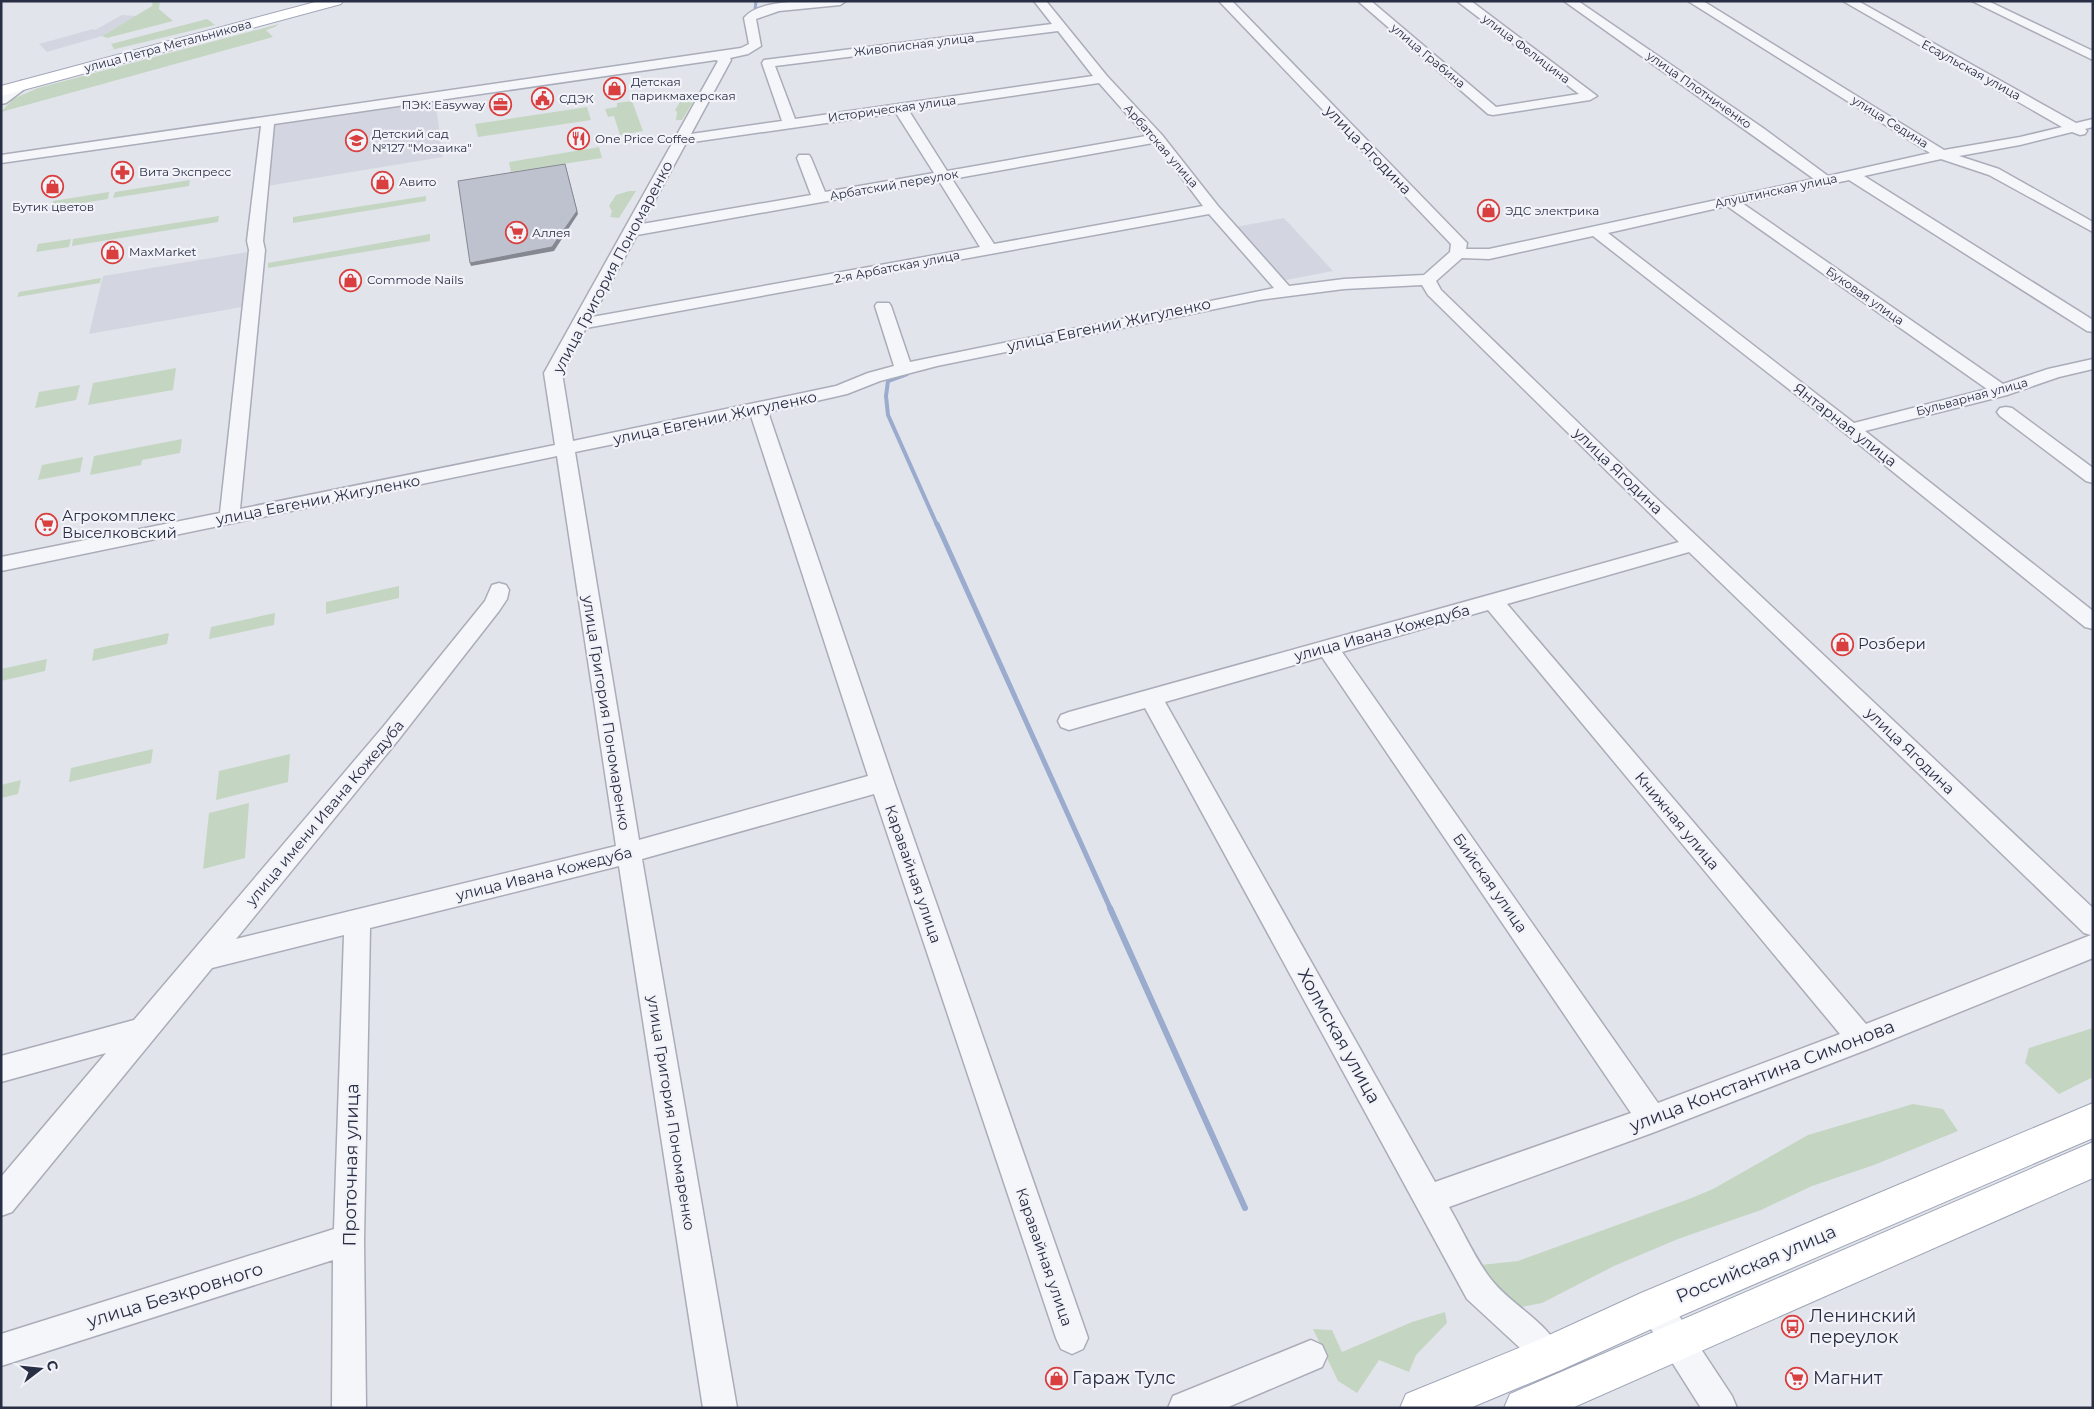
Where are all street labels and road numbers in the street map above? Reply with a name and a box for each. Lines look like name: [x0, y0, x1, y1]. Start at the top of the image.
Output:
street label: улица Фелицина: [1479, 10, 1573, 87]
street label: улица Петра Метальникова: [82, 16, 253, 75]
street label: улица Грабина: [1387, 20, 1469, 91]
street label: Живописная улица: [853, 30, 975, 59]
street label: Есаульская улица: [1919, 36, 2023, 103]
street label: улица Плотниченко: [1643, 47, 1755, 132]
street label: Историческая улица: [827, 92, 957, 125]
street label: улица Седина: [1848, 92, 1931, 151]
street label: улица Ягодина: [1320, 100, 1416, 198]
street label: Арбатская улица: [1121, 101, 1202, 191]
street label: улица Григория Пономаренко: [548, 157, 677, 377]
street label: Арбатский переулок: [828, 166, 959, 203]
street label: Алуштинская улица: [1713, 170, 1839, 211]
street label: 2-я Арбатская улица: [833, 247, 961, 286]
street label: Буковая улица: [1823, 263, 1907, 328]
street label: улица Евгении Жигуленко: [1004, 294, 1213, 356]
street label: Бульварная улица: [1914, 374, 2029, 419]
street label: Янтарная улица: [1790, 378, 1901, 471]
street label: улица Евгении Жигуленко: [610, 387, 819, 449]
street label: улица Ягодина: [1569, 422, 1667, 518]
street label: улица Евгении Жигуленко: [213, 470, 422, 529]
street label: улица Григория Пономаренко: [578, 593, 634, 832]
street label: улица Ивана Кожедуба: [1291, 600, 1472, 665]
street label: улица Ягодина: [1861, 702, 1959, 798]
street label: улица имени Ивана Кожедуба: [241, 716, 408, 910]
street label: Книжная улица: [1631, 768, 1724, 873]
street label: Каравайная улица: [881, 802, 946, 945]
street label: Бийская улица: [1449, 829, 1532, 936]
street label: улица Ивана Кожедуба: [453, 842, 634, 905]
street label: Холмская улица: [1293, 965, 1385, 1107]
street label: улица Григория Пономаренко: [643, 993, 699, 1232]
street label: улица Константина Симонова: [1626, 1015, 1898, 1137]
street label: Проточная улица: [339, 1083, 363, 1247]
street label: Каравайная улица: [1012, 1185, 1077, 1328]
street label: Российская улица: [1673, 1220, 1839, 1308]
street label: улица Безкровного: [83, 1258, 266, 1333]

